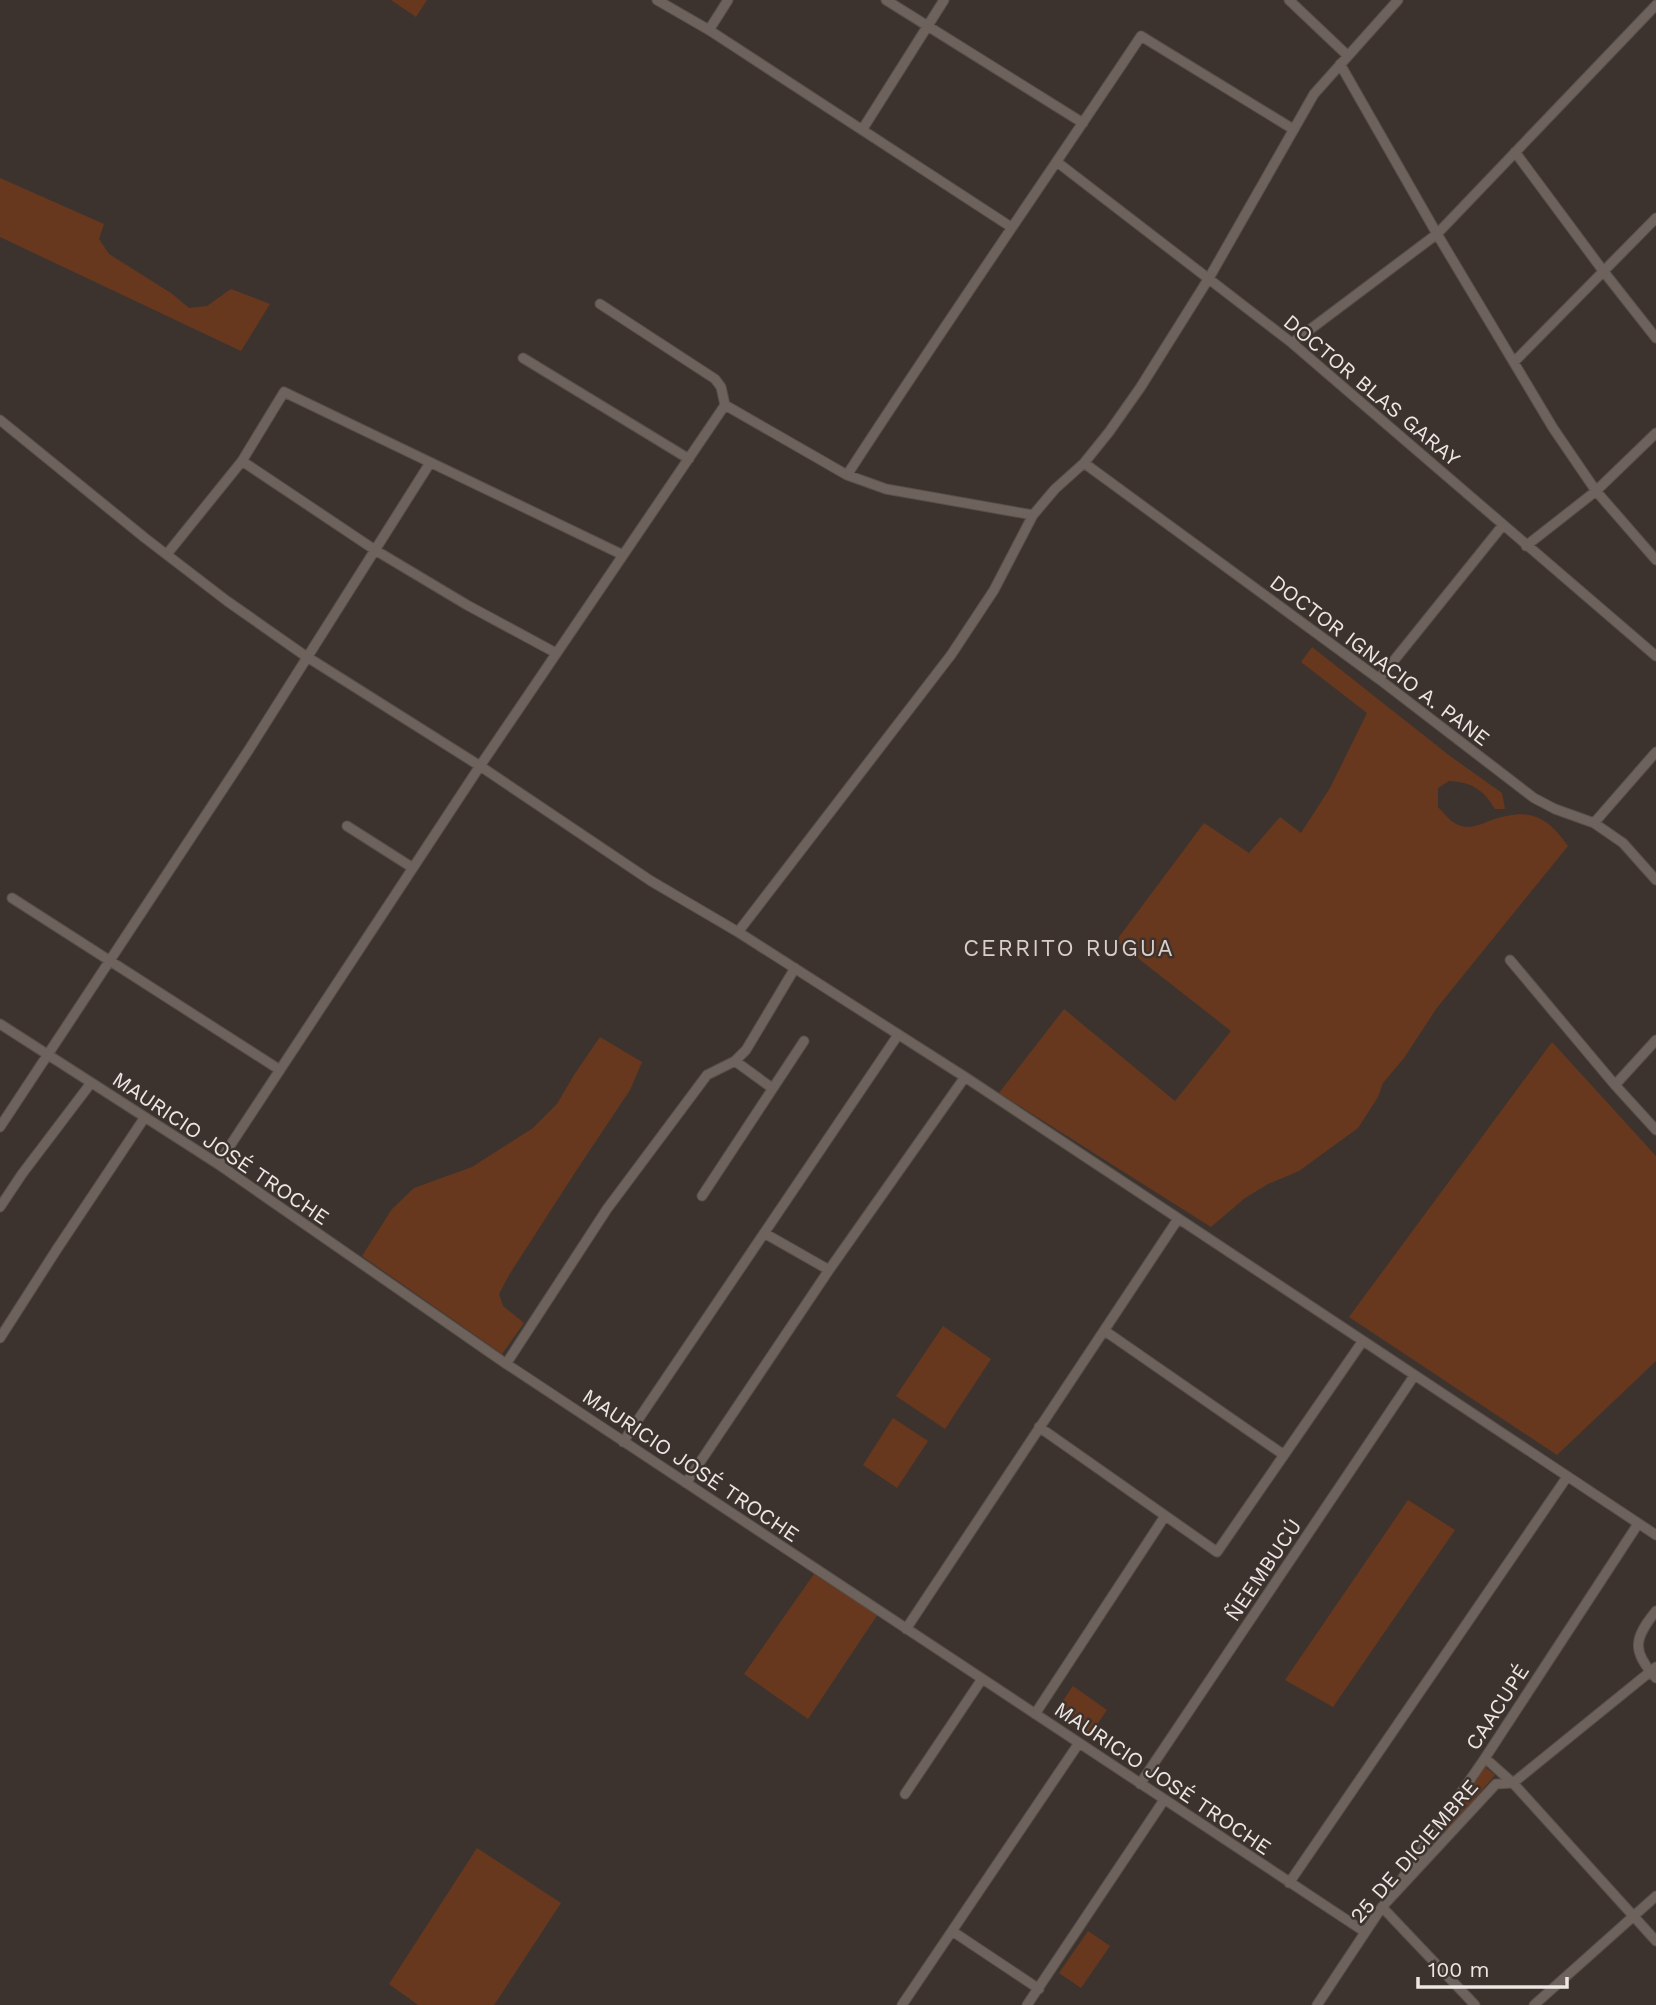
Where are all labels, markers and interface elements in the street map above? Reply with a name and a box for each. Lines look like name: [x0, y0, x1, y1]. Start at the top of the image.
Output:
street label: DOCTOR BLAS GARAY: [1279, 309, 1465, 471]
street label: DOCTOR IGNACIO A. PANE: [1265, 569, 1495, 751]
district label: CERRITO RUGUA: [963, 935, 1175, 962]
street label: MAURICIO JOSÉ TROCHE: [108, 1066, 334, 1230]
street label: MAURICIO JOSÉ TROCHE: [578, 1383, 804, 1547]
street label: ÑEEMBUCÚ: [1220, 1514, 1306, 1626]
street label: CAACUPÉ: [1460, 1659, 1534, 1755]
street label: MAURICIO JOSÉ TROCHE: [1050, 1696, 1276, 1860]
street label: 25 DE DICIEMBRE: [1345, 1774, 1483, 1928]
scale bar: [1418, 1946, 1567, 1990]
text: 100 m: [1428, 1957, 1490, 1982]

